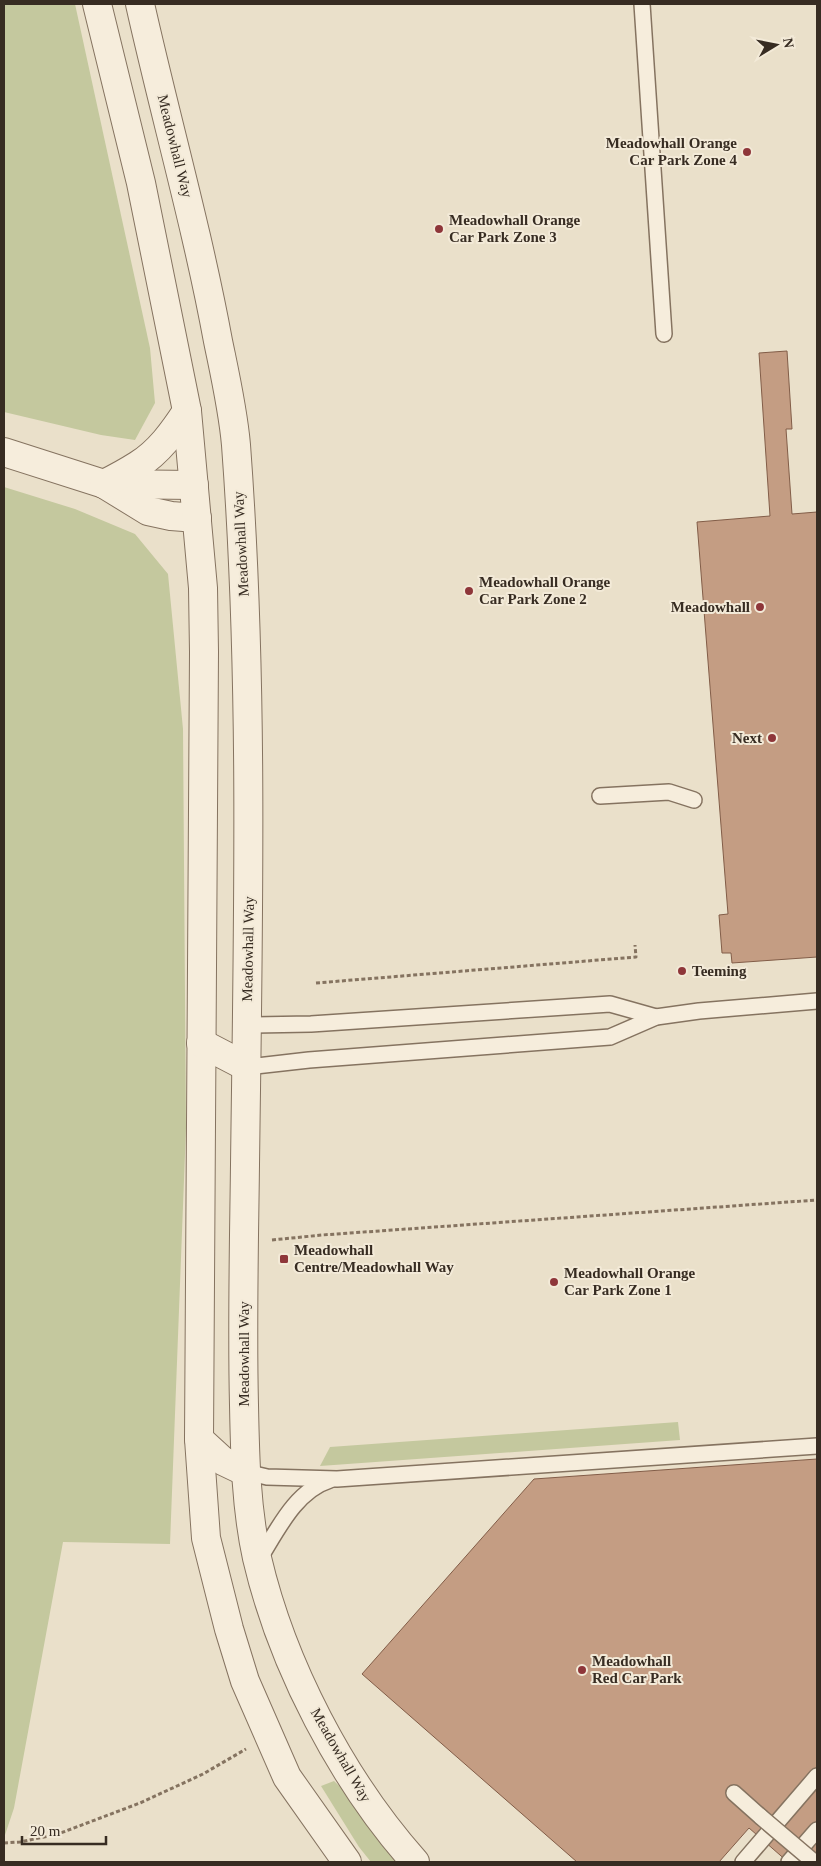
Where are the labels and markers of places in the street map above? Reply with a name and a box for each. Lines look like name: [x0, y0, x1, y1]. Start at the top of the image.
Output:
place label: Meadowhall Orange Car Park Zone 4: [606, 135, 737, 168]
marker: Meadowhall Orange Car Park Zone 4: [741, 146, 753, 158]
place label: Meadowhall Orange Car Park Zone 3: [449, 212, 581, 245]
marker: Meadowhall Orange Car Park Zone 3: [433, 223, 445, 235]
place label: Meadowhall Orange Car Park Zone 2: [479, 574, 611, 607]
marker: Meadowhall Orange Car Park Zone 2: [463, 585, 475, 597]
place label: Meadowhall: [671, 599, 750, 615]
marker: Meadowhall: [754, 601, 766, 613]
place label: Next: [732, 730, 762, 746]
marker: Next: [766, 732, 778, 744]
place label: Teeming: [692, 963, 747, 979]
marker: Teeming: [676, 965, 688, 977]
place label: Meadowhall Centre/Meadowhall Way: [294, 1242, 454, 1275]
marker: Meadowhall Centre/Meadowhall Way: [278, 1253, 290, 1265]
place label: Meadowhall Orange Car Park Zone 1: [564, 1265, 696, 1298]
marker: Meadowhall Orange Car Park Zone 1: [548, 1276, 560, 1288]
place label: Meadowhall Red Car Park: [592, 1653, 682, 1686]
marker: Meadowhall Red Car Park: [576, 1664, 588, 1676]

